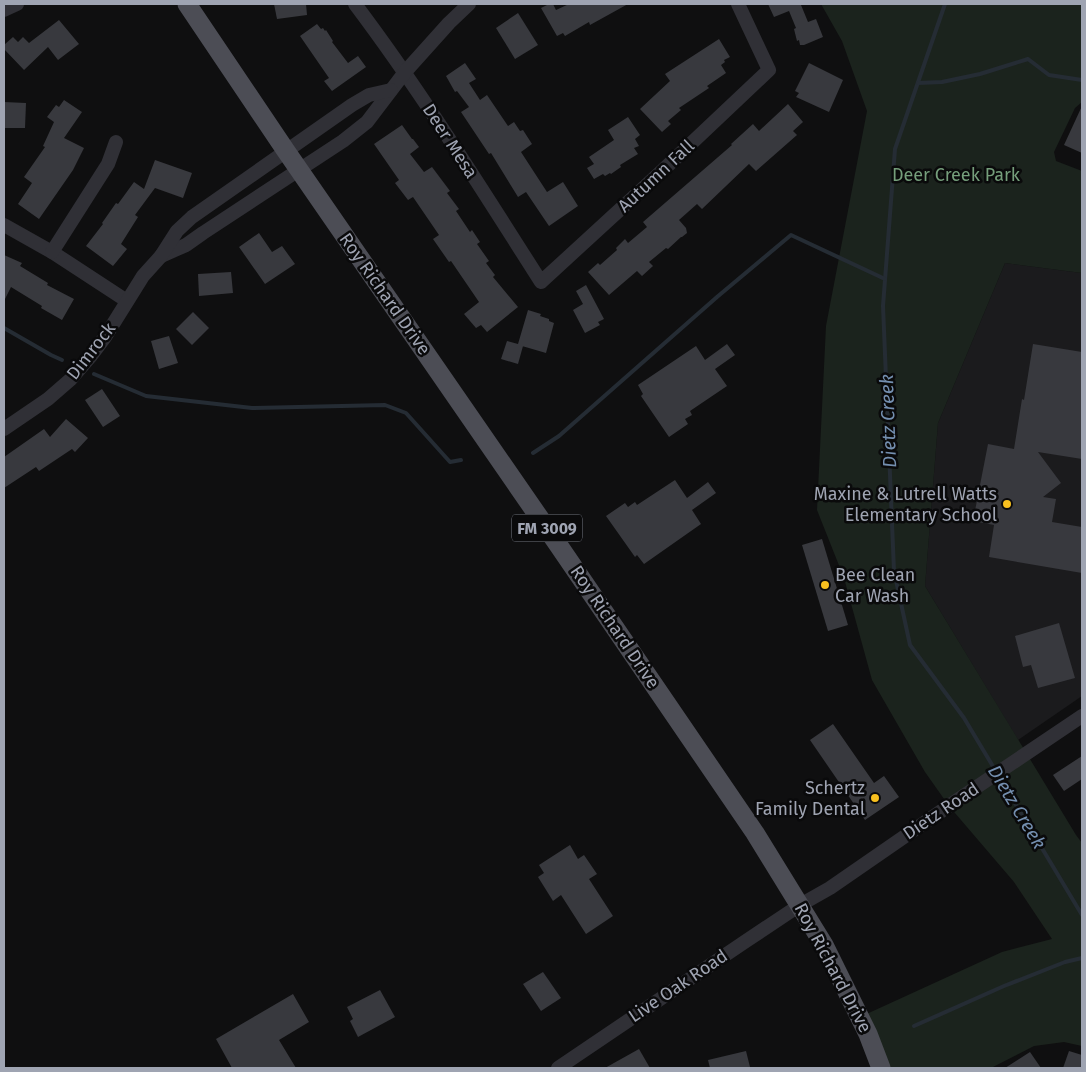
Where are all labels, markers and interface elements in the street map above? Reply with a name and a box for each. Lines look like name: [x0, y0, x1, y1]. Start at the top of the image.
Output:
street label: Deer Mesa: [418, 99, 482, 183]
street label: Autumn Fall: [613, 135, 699, 217]
park label: Deer Creek Park: [892, 164, 1021, 186]
street label: Roy Richard Drive: [335, 229, 435, 359]
street label: Dimrock: [62, 317, 121, 384]
water label: Dietz Creek: [875, 374, 901, 468]
place label: Maxine & Lutrell Watts Elementary School: [814, 483, 997, 526]
marker: Maxine & Lutrell Watts Elementary School: [1001, 498, 1013, 510]
road number: FM 3009: [512, 514, 582, 542]
street label: Roy Richard Drive: [566, 561, 664, 693]
place label: Bee Clean Car Wash: [835, 564, 915, 607]
marker: Bee Clean Car Wash: [819, 579, 831, 591]
water label: Dietz Creek: [983, 761, 1051, 853]
place label: Schertz Family Dental: [755, 777, 865, 820]
street label: Dietz Road: [899, 778, 983, 844]
marker: Schertz Family Dental: [869, 792, 881, 804]
street label: Roy Richard Drive: [790, 899, 876, 1037]
street label: Live Oak Road: [624, 945, 732, 1027]

